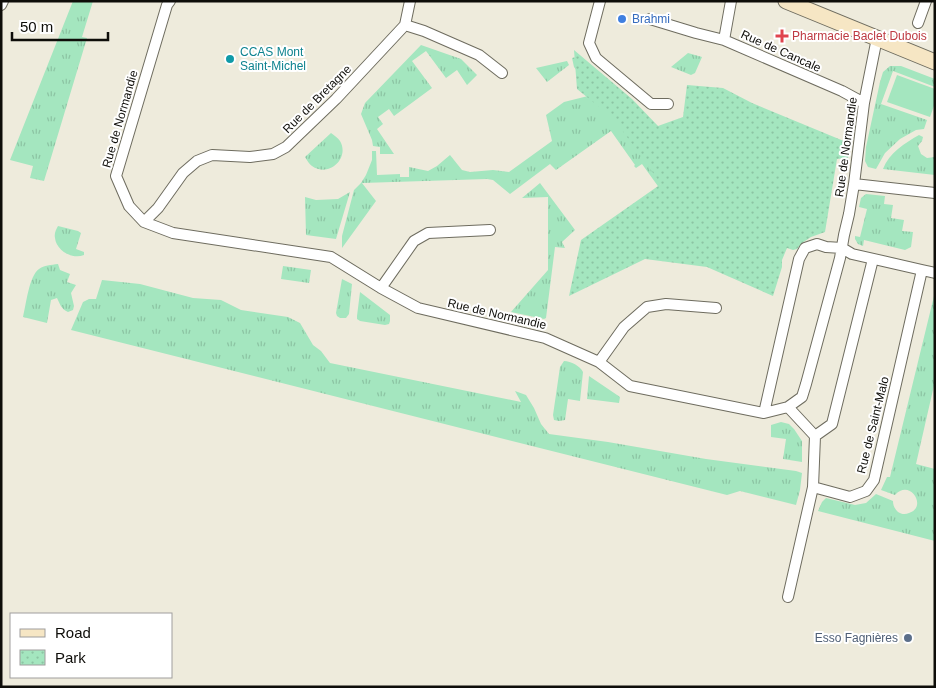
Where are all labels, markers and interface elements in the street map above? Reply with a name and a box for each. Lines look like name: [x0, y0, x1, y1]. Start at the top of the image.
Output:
scale bar: [12, 10, 109, 42]
place label: Brahmi: [632, 12, 670, 26]
marker: Brahmi: [616, 13, 628, 25]
text: 50 m: [20, 18, 53, 35]
street label: Rue de Cancale: [739, 27, 823, 75]
place label: Pharmacie Baclet Dubois: [792, 29, 927, 43]
marker: Pharmacie Baclet Dubois: [776, 30, 788, 42]
place label: CCAS Mont Saint-Michel: [240, 45, 306, 73]
marker: CCAS Mont Saint-Michel: [224, 53, 236, 65]
street label: Rue de Bretagne: [280, 62, 354, 136]
street label: Rue de Normandie: [99, 68, 141, 169]
street label: Rue de Normandie: [832, 96, 860, 198]
street label: Rue de Normandie: [446, 296, 548, 332]
street label: Rue de Saint-Malo: [854, 375, 892, 475]
legend: [10, 613, 172, 678]
text: Road: [55, 624, 91, 641]
place label: Esso Fagnières: [815, 631, 898, 645]
marker: Esso Fagnières: [902, 632, 914, 644]
text: Park: [55, 649, 86, 666]

